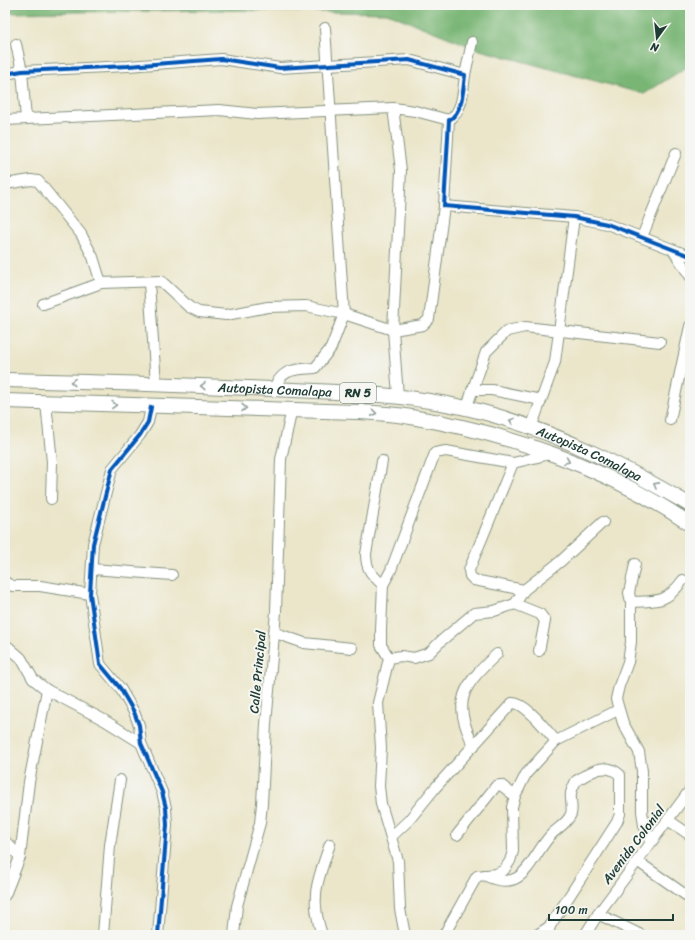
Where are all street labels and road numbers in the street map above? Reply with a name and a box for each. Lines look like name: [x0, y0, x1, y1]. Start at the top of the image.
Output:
street label: Autopista Comalapa: [216, 376, 333, 404]
road number: RN 5: [340, 383, 376, 403]
street label: Autopista Comalapa: [532, 419, 647, 488]
street label: Calle Principal: [242, 629, 273, 714]
street label: Avenida Colonial: [595, 799, 671, 890]

